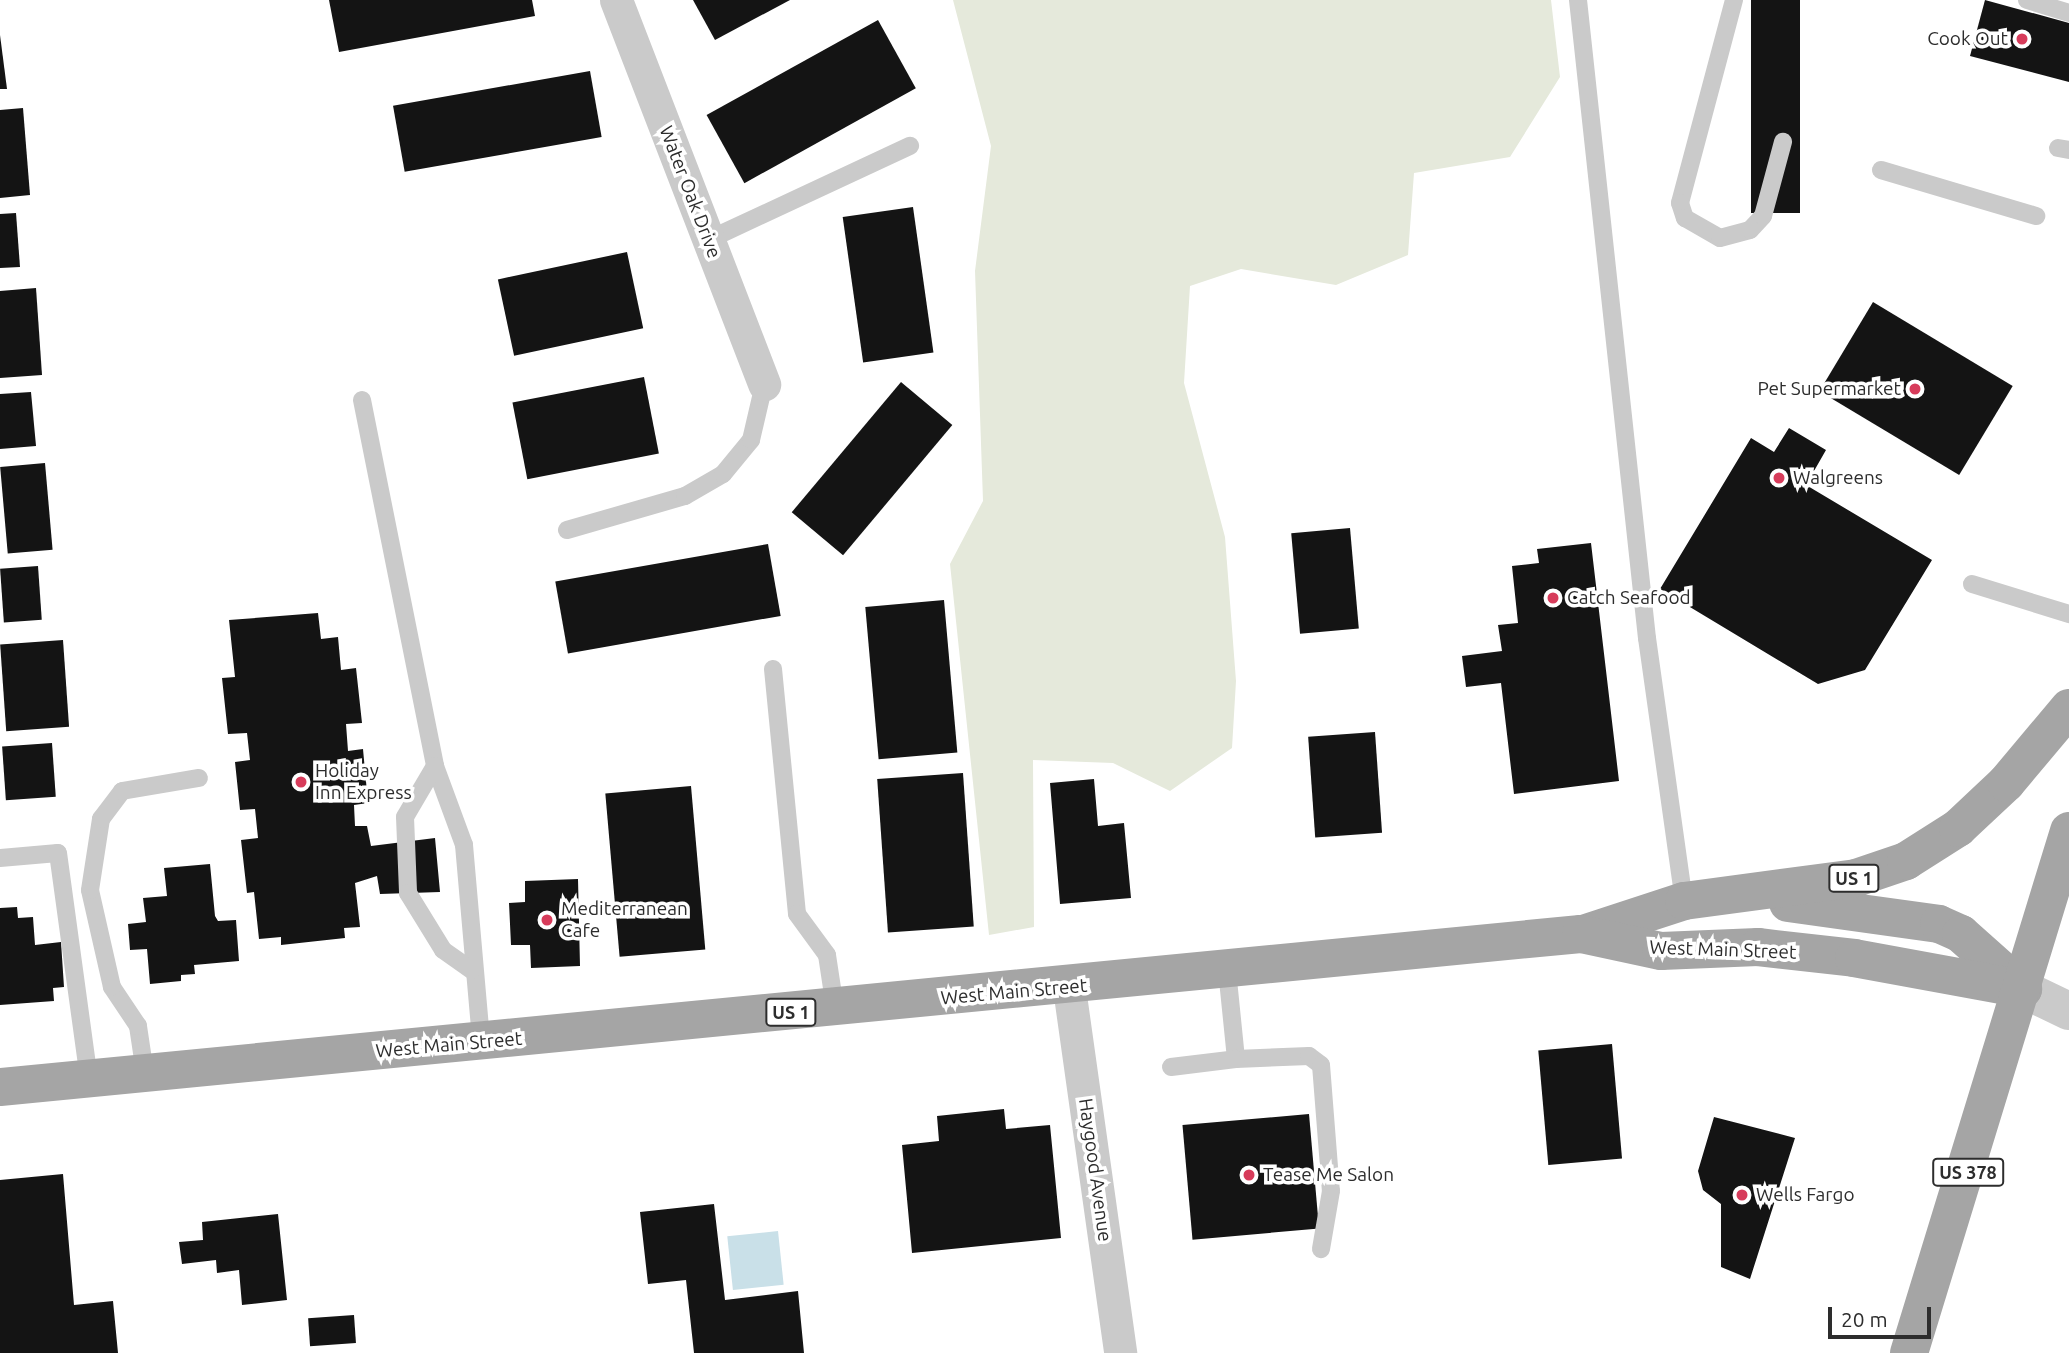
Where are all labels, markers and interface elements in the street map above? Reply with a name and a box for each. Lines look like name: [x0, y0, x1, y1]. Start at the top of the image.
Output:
place label: Cook Out: [1927, 28, 2008, 50]
marker: Cook Out: [2014, 31, 2030, 47]
street label: Water Oak Drive: [654, 123, 726, 261]
place label: Pet Supermarket: [1758, 378, 1901, 400]
marker: Pet Supermarket: [1907, 381, 1923, 397]
place label: Walgreens: [1793, 467, 1883, 489]
marker: Walgreens: [1771, 470, 1787, 486]
place label: Catch Seafood: [1567, 587, 1691, 609]
marker: Catch Seafood: [1545, 590, 1561, 606]
place label: Holiday Inn Express: [315, 760, 412, 804]
marker: Holiday Inn Express: [293, 774, 309, 790]
road number: US 1: [1828, 864, 1880, 892]
place label: Mediterranean Cafe: [561, 898, 688, 942]
marker: Mediterranean Cafe: [539, 912, 555, 928]
street label: West Main Street: [1649, 936, 1797, 964]
street label: West Main Street: [940, 974, 1088, 1010]
road number: US 1: [765, 998, 817, 1027]
street label: West Main Street: [375, 1027, 523, 1063]
street label: Haygood Avenue: [1074, 1097, 1116, 1243]
road number: US 378: [1931, 1157, 2005, 1186]
place label: Tease Me Salon: [1263, 1164, 1394, 1186]
marker: Tease Me Salon: [1241, 1167, 1257, 1183]
place label: Wells Fargo: [1756, 1184, 1855, 1206]
marker: Wells Fargo: [1734, 1187, 1750, 1203]
scale bar: [1831, 1294, 1934, 1338]
text: 20 m: [1841, 1307, 1888, 1331]

